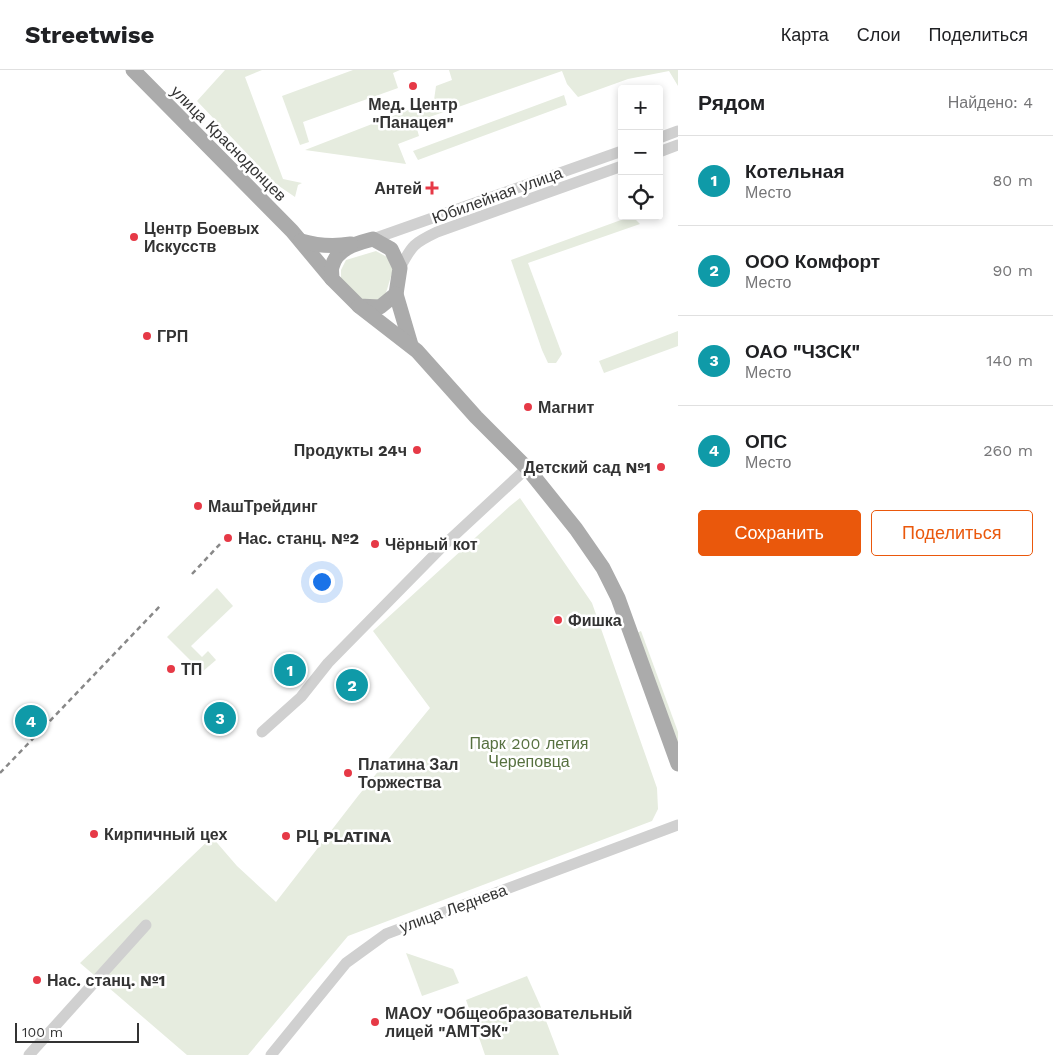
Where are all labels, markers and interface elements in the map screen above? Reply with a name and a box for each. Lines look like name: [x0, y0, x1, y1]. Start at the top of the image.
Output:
text: Streetwise: [25, 21, 154, 49]
text: Карта: [781, 24, 829, 45]
text: Слои: [857, 24, 901, 45]
text: Поделиться: [929, 24, 1028, 45]
marker: Мед. Центр "Панацея": [407, 80, 419, 92]
street label: улица Краснодонцев: [167, 82, 290, 205]
map controls: [618, 85, 663, 220]
button: +: [618, 85, 663, 130]
text: Рядом: [698, 90, 765, 115]
text: Найдено: 4: [948, 93, 1033, 112]
place label: Мед. Центр "Панацея": [368, 95, 458, 132]
button: −: [618, 130, 663, 175]
text: Котельная: [745, 160, 844, 183]
street label: Юбилейная улица: [429, 163, 565, 228]
text: 1: [711, 171, 717, 190]
text: 80 m: [992, 171, 1033, 190]
button: locate: [618, 175, 663, 220]
place label: Антей: [374, 179, 422, 198]
marker: Антей: [426, 182, 438, 194]
text: Место: [745, 183, 791, 202]
place label: Центр Боевых Искусств: [144, 219, 259, 256]
marker: Центр Боевых Искусств: [128, 231, 140, 243]
text: ООО Комфорт: [745, 250, 880, 273]
text: 2: [709, 261, 719, 280]
text: 90 m: [992, 261, 1033, 280]
text: Место: [745, 273, 791, 292]
place label: ГРП: [157, 327, 188, 346]
marker: ГРП: [141, 330, 153, 342]
text: ОАО "ЧЗСК": [745, 340, 860, 363]
text: 3: [709, 351, 719, 370]
text: 140 m: [986, 351, 1033, 370]
text: Место: [745, 363, 791, 382]
place label: Магнит: [538, 398, 595, 417]
marker: Магнит: [522, 401, 534, 413]
text: ОПС: [745, 430, 787, 453]
place label: Продукты 24ч: [294, 441, 407, 460]
text: 4: [709, 441, 719, 460]
text: 260 m: [983, 441, 1033, 460]
marker: Продукты 24ч: [411, 444, 423, 456]
text: Место: [745, 453, 791, 472]
place label: Детский сад №1: [524, 458, 651, 477]
marker: Детский сад №1: [655, 461, 667, 473]
place label: МашТрейдинг: [208, 497, 318, 516]
marker: МашТрейдинг: [192, 500, 204, 512]
button: Сохранить: [698, 510, 861, 556]
button: Поделиться: [871, 510, 1033, 556]
place label: Нас. станц. №2: [238, 529, 359, 548]
marker: Нас. станц. №2: [222, 532, 234, 544]
place label: Чёрный кот: [385, 535, 478, 554]
marker: Чёрный кот: [369, 538, 381, 550]
your location: [309, 569, 335, 595]
place label: Фишка: [568, 611, 622, 630]
marker: Фишка: [552, 614, 564, 626]
pin: 1: [274, 651, 306, 689]
place label: ТП: [181, 660, 202, 679]
marker: ТП: [165, 663, 177, 675]
pin: 2: [336, 666, 368, 704]
pin: 3: [204, 699, 236, 737]
pin: 4: [15, 702, 47, 740]
park label: Парк 200 летия Череповца: [469, 734, 589, 771]
place label: Платина Зал Торжества: [358, 755, 458, 792]
marker: Платина Зал Торжества: [342, 767, 354, 779]
place label: Кирпичный цех: [104, 825, 227, 844]
place label: РЦ PLATINA: [296, 827, 391, 846]
marker: Кирпичный цех: [88, 828, 100, 840]
marker: РЦ PLATINA: [280, 830, 292, 842]
street label: улица Леднева: [397, 880, 510, 937]
place label: Нас. станц. №1: [47, 971, 165, 990]
marker: Нас. станц. №1: [31, 974, 43, 986]
place label: МАОУ "Общеобразовательный лицей "АМТЭК": [385, 1004, 632, 1041]
marker: МАОУ "Общеобразовательный лицей "АМТЭК": [369, 1016, 381, 1028]
scale bar: [15, 1020, 139, 1043]
text: 100 m: [22, 1024, 63, 1040]

